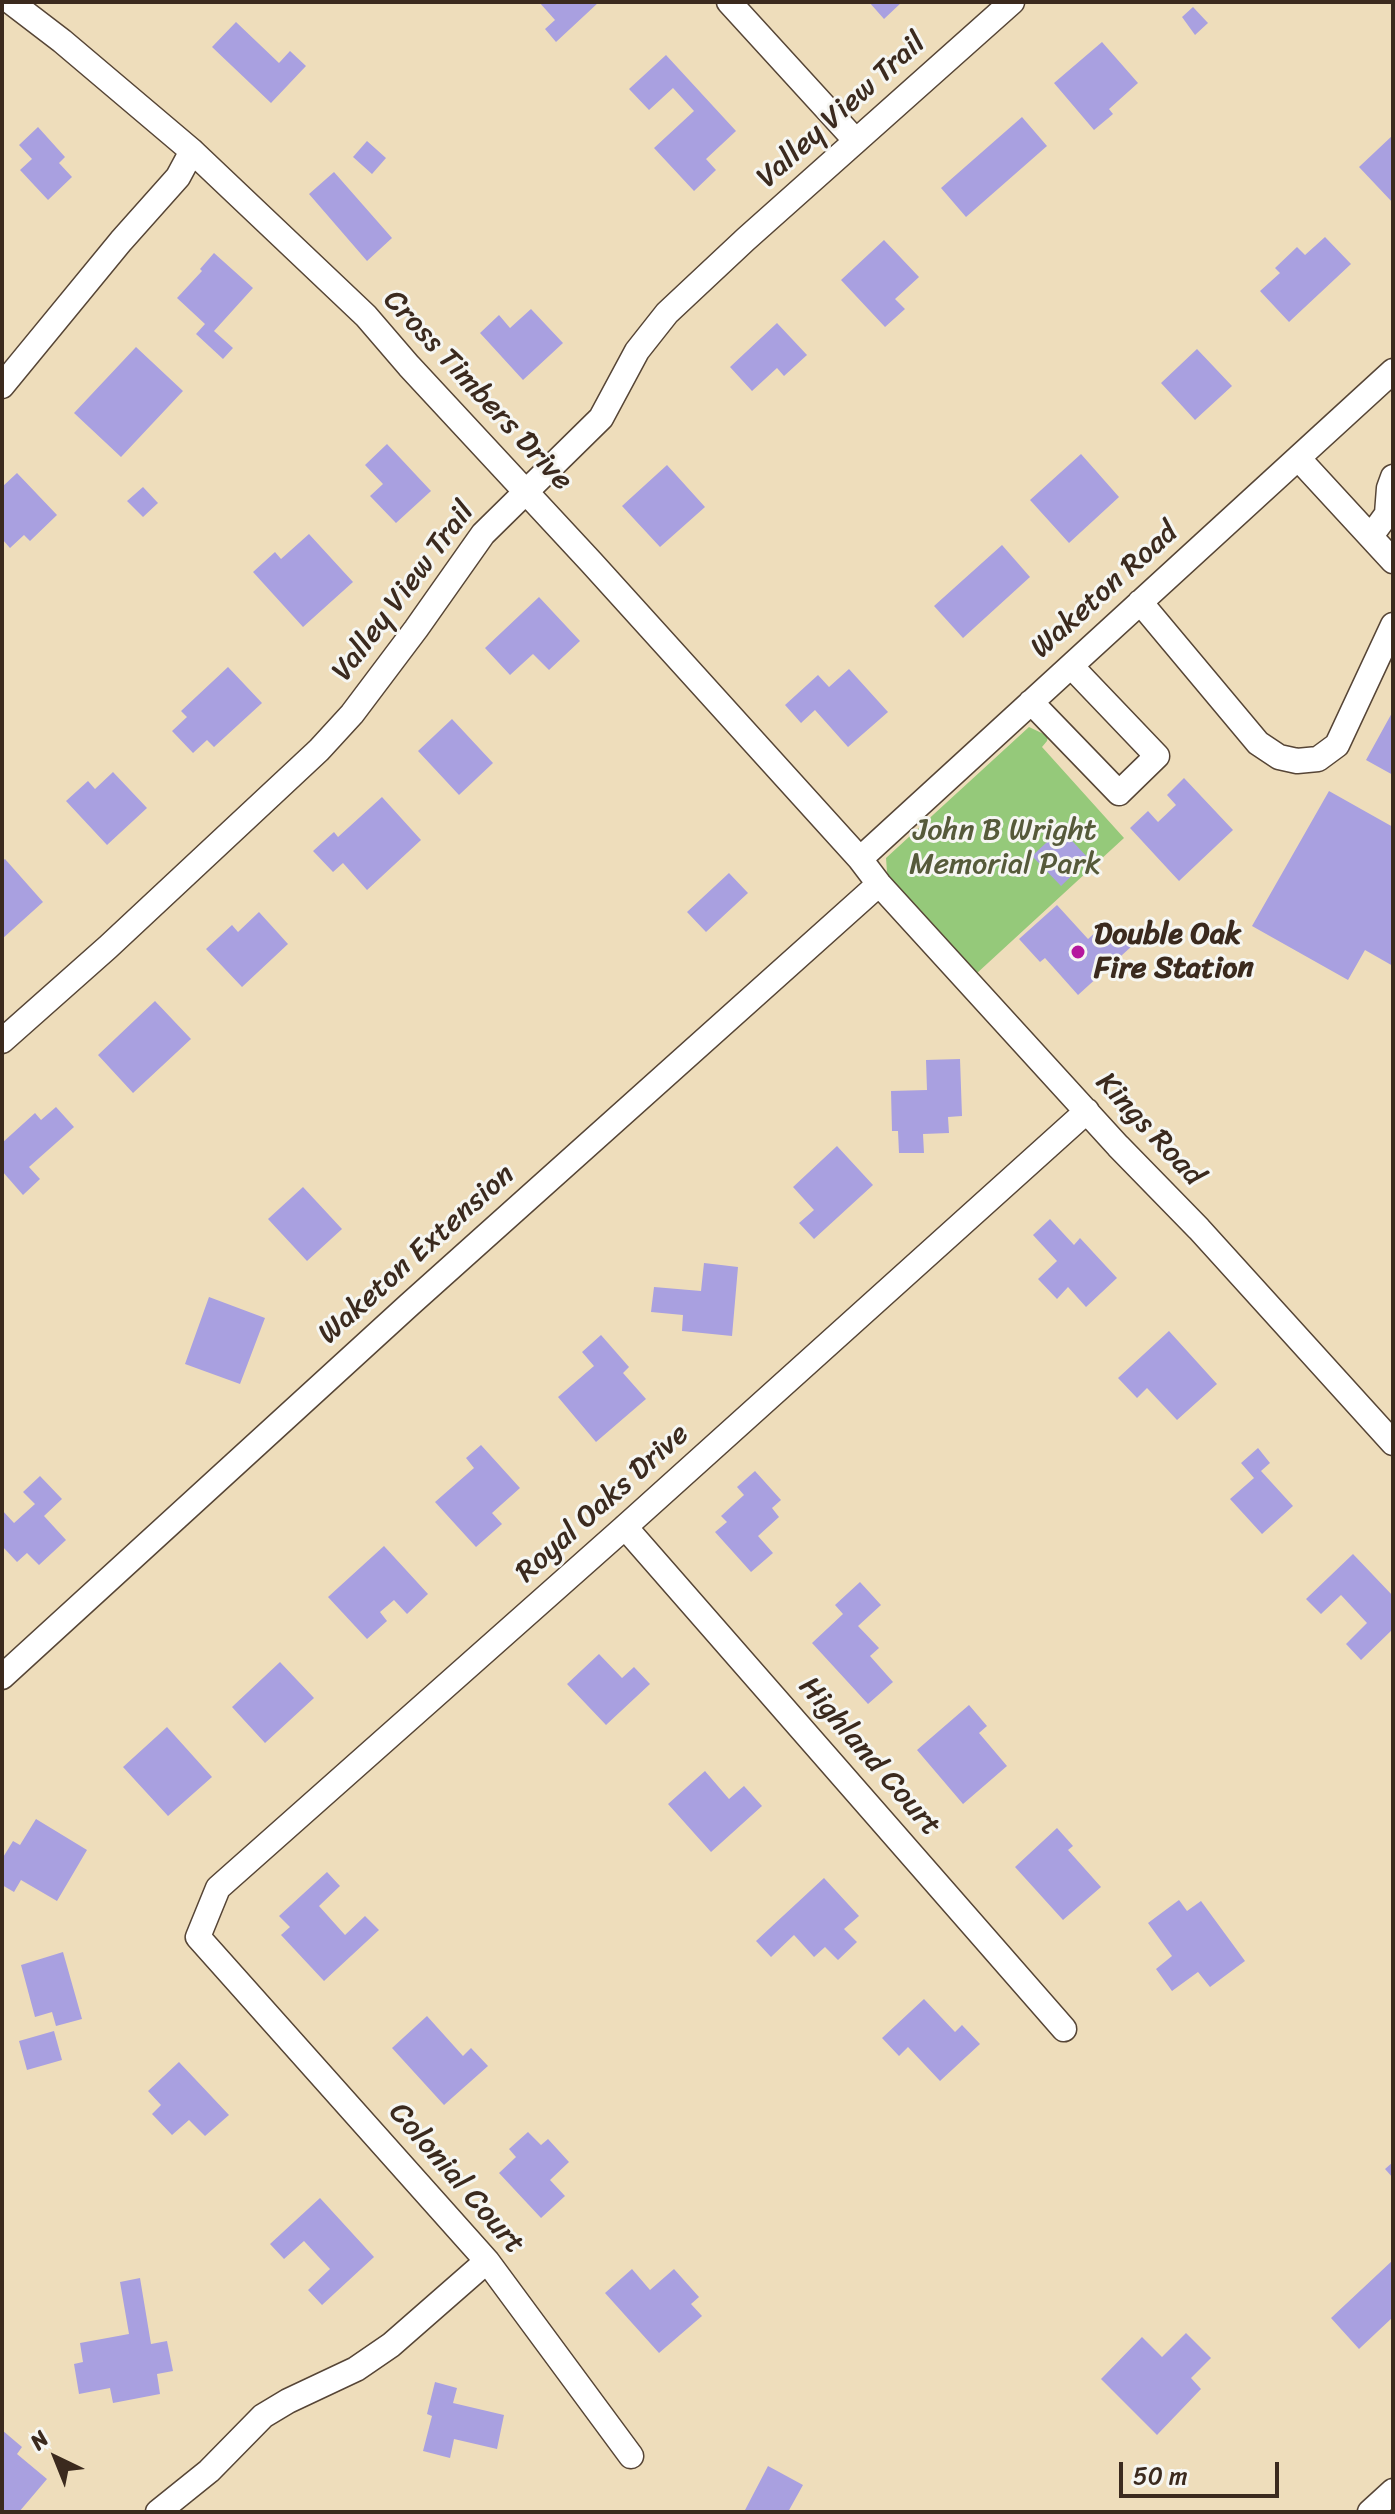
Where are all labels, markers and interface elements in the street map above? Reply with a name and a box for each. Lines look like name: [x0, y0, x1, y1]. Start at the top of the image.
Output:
street label: Valley View Trail: [750, 26, 934, 196]
street label: Cross Timbers Drive: [375, 283, 579, 499]
street label: Valley View Trail: [325, 495, 483, 689]
street label: Waketon Road: [1024, 515, 1186, 667]
park label: John B Wright Memorial Park: [909, 813, 1101, 884]
place label: Double Oak Fire Station: [1094, 917, 1254, 988]
marker: Double Oak Fire Station: [1069, 943, 1087, 961]
street label: Kings Road: [1087, 1066, 1211, 1194]
street label: Waketon Extension: [312, 1157, 522, 1353]
street label: Royal Oaks Drive: [509, 1417, 697, 1591]
street label: Highland Court: [790, 1670, 948, 1844]
street label: Colonial Court: [380, 2096, 532, 2262]
north arrow: [16, 2418, 96, 2498]
text: N: [20, 2421, 58, 2460]
scale bar: [1123, 2446, 1283, 2496]
text: 50 m: [1133, 2455, 1188, 2497]

